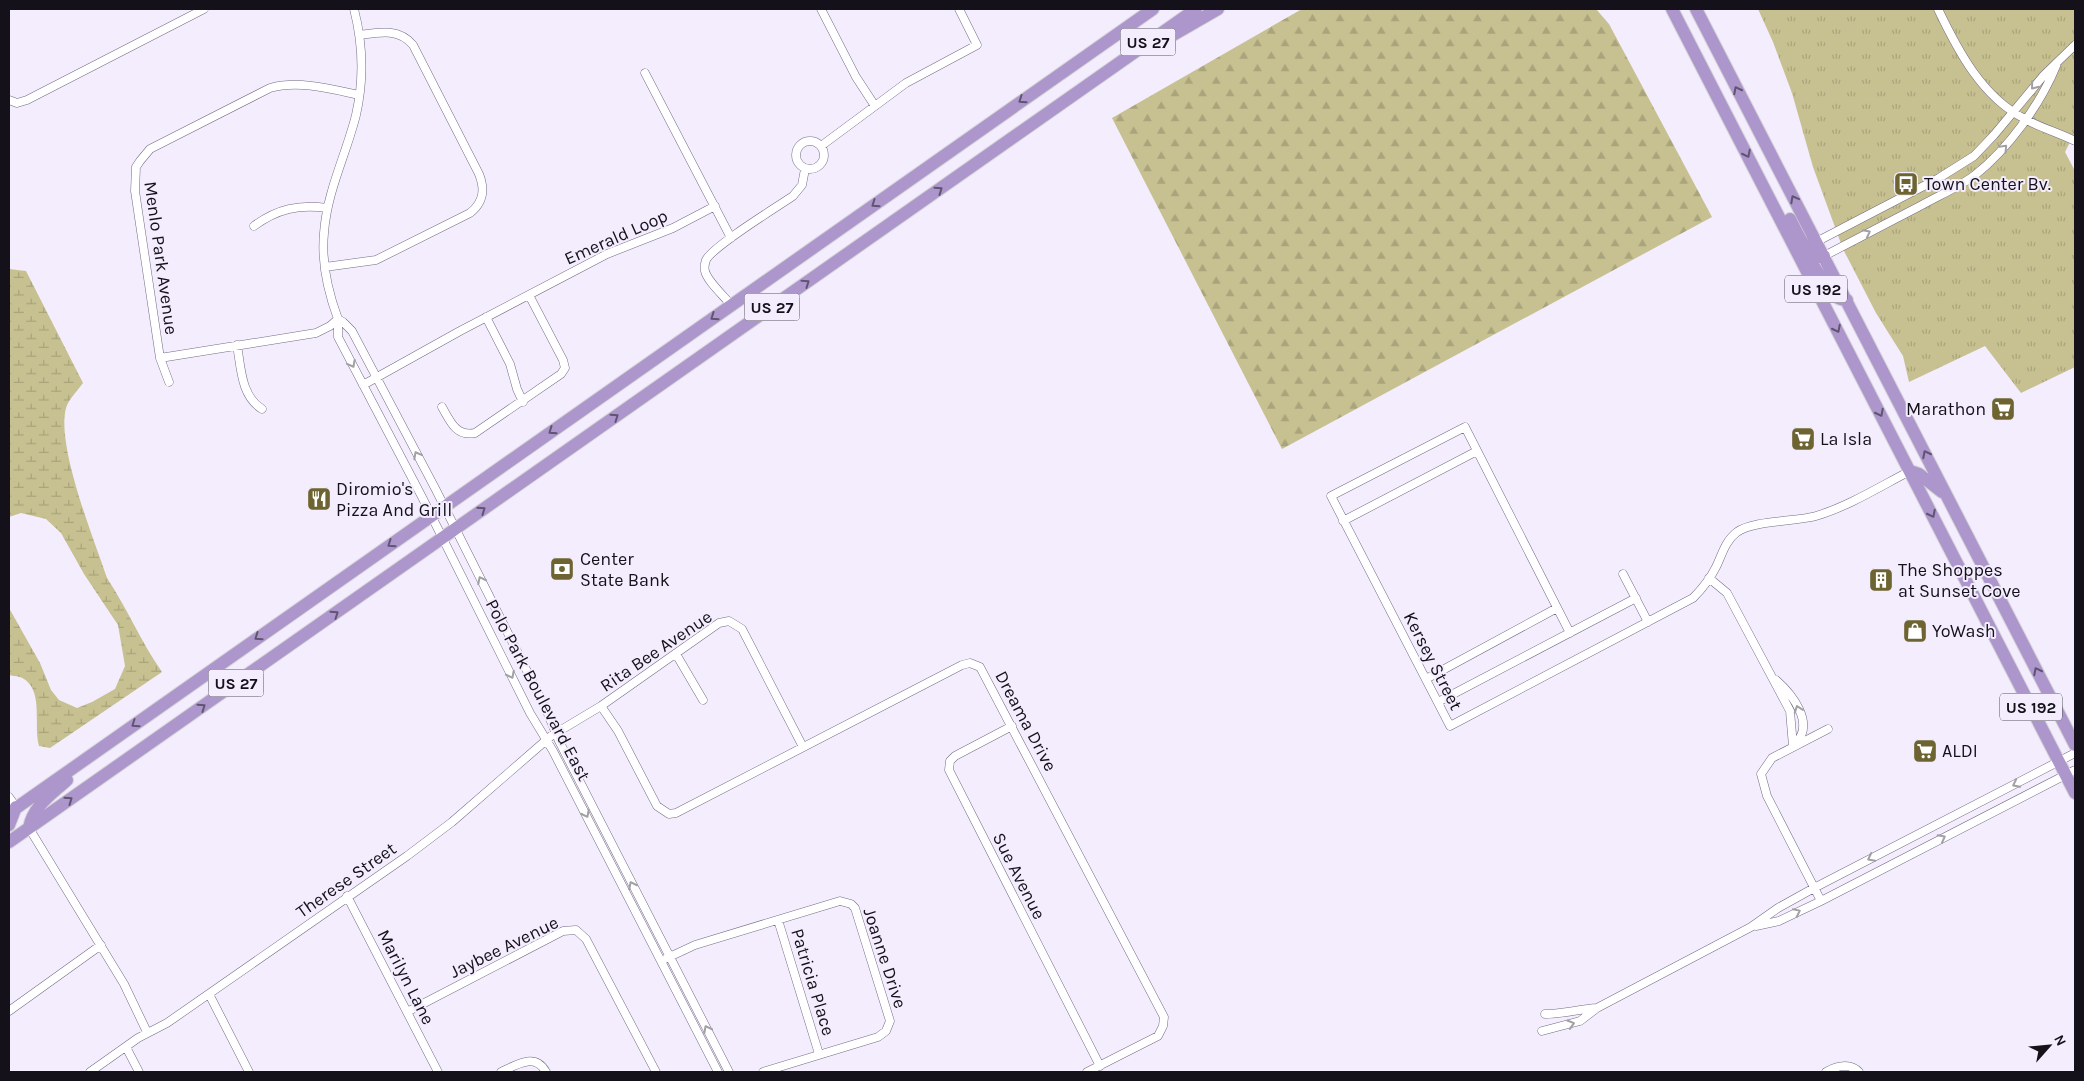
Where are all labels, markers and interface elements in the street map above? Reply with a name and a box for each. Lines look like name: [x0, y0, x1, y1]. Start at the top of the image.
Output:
road number: US 27: [1120, 28, 1176, 56]
one-way arrow: [2031, 81, 2040, 90]
one-way arrow: [1733, 86, 1743, 95]
one-way arrow: [1018, 94, 1028, 103]
one-way arrow: [1998, 144, 2007, 153]
one-way arrow: [1741, 149, 1751, 158]
bus stop icon: Town Center Bv.: [1893, 171, 1919, 197]
place label: Town Center Bv.: [1924, 173, 2051, 195]
street label: Menlo Park Avenue: [139, 180, 183, 336]
one-way arrow: [933, 187, 943, 196]
one-way arrow: [1790, 195, 1800, 204]
one-way arrow: [872, 198, 881, 207]
street label: Emerald Loop: [561, 204, 671, 270]
one-way arrow: [1862, 229, 1871, 239]
road number: US 192: [1785, 276, 1847, 302]
one-way arrow: [800, 280, 810, 289]
road number: US 27: [744, 294, 800, 320]
one-way arrow: [710, 311, 719, 320]
one-way arrow: [1831, 324, 1841, 333]
one-way arrow: [346, 359, 356, 368]
supermarket icon: Marathon: [1990, 396, 2016, 422]
place label: Marathon: [1906, 398, 1986, 420]
one-way arrow: [1874, 408, 1884, 417]
one-way arrow: [610, 414, 619, 423]
one-way arrow: [548, 425, 558, 434]
supermarket icon: La Isla: [1790, 426, 1816, 452]
place label: La Isla: [1820, 428, 1872, 450]
one-way arrow: [1922, 450, 1932, 459]
one-way arrow: [413, 451, 423, 460]
place label: Diromio's Pizza And Grill: [336, 478, 452, 521]
restaurant icon: Diromio's Pizza And Grill: [306, 486, 332, 512]
one-way arrow: [476, 507, 486, 516]
one-way arrow: [1926, 509, 1936, 518]
one-way arrow: [387, 538, 397, 547]
place label: Center State Bank: [580, 548, 670, 591]
bank icon: Center State Bank: [549, 556, 575, 582]
place label: The Shoppes at Sunset Cove: [1898, 559, 2021, 602]
building icon: The Shoppes at Sunset Cove: [1868, 567, 1894, 593]
one-way arrow: [477, 576, 487, 585]
street label: Polo Park Boulevard East: [481, 595, 595, 785]
street label: Rita Bee Avenue: [596, 605, 716, 697]
street label: Kersey Street: [1399, 608, 1467, 714]
one-way arrow: [329, 611, 339, 620]
shop icon: YoWash: [1902, 618, 1928, 644]
place label: YoWash: [1932, 620, 1996, 642]
one-way arrow: [255, 631, 264, 640]
street label: Dreama Drive: [990, 667, 1062, 775]
one-way arrow: [2033, 667, 2043, 676]
road number: US 27: [208, 670, 264, 696]
one-way arrow: [505, 670, 515, 679]
road number: US 192: [2000, 694, 2062, 720]
one-way arrow: [196, 704, 206, 713]
one-way arrow: [1794, 705, 1804, 714]
one-way arrow: [131, 718, 140, 727]
supermarket icon: ALDI: [1912, 738, 1938, 764]
place label: ALDI: [1942, 740, 1978, 762]
one-way arrow: [2012, 778, 2021, 788]
one-way arrow: [63, 797, 73, 806]
one-way arrow: [580, 809, 590, 818]
street label: Sue Avenue: [988, 829, 1050, 923]
one-way arrow: [1937, 834, 1946, 844]
street label: Therese Street: [292, 837, 401, 923]
one-way arrow: [1868, 852, 1877, 862]
one-way arrow: [628, 881, 638, 890]
street label: Joanne Drive: [858, 905, 912, 1011]
one-way arrow: [1792, 908, 1801, 918]
street label: Jaybee Avenue: [446, 911, 562, 983]
street label: Marilyn Lane: [373, 926, 439, 1028]
street label: Patricia Place: [786, 926, 840, 1038]
one-way arrow: [1567, 1019, 1575, 1029]
north arrow: [2024, 1021, 2074, 1071]
one-way arrow: [703, 1025, 713, 1034]
text: N: [2050, 1032, 2070, 1049]

